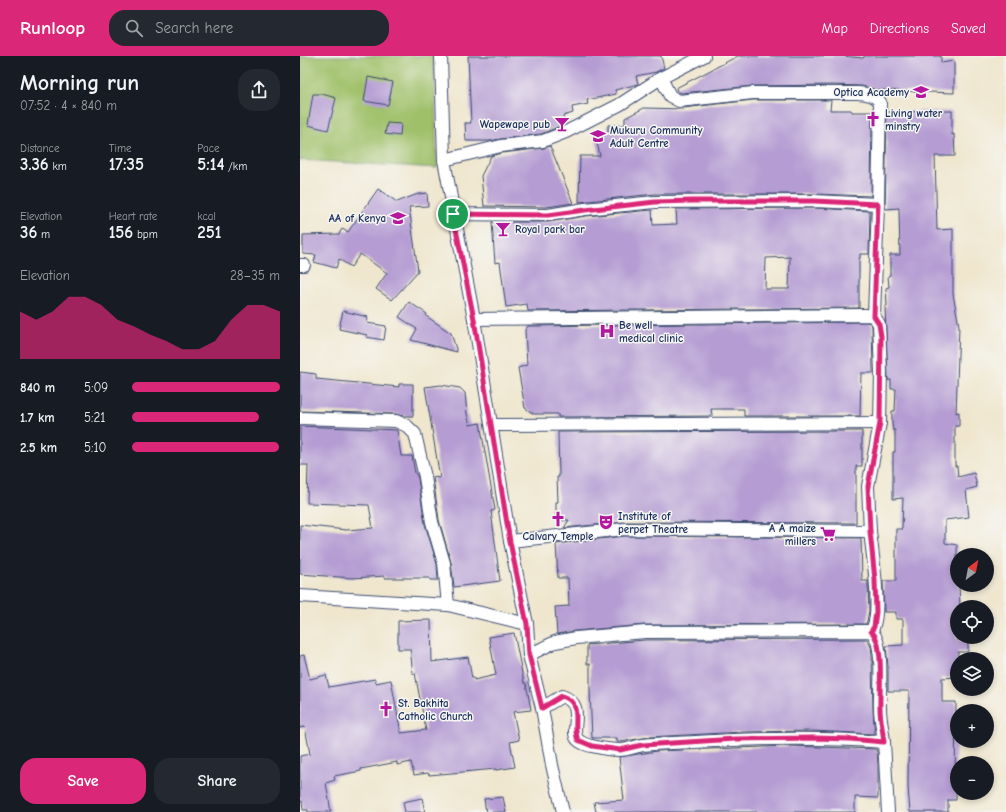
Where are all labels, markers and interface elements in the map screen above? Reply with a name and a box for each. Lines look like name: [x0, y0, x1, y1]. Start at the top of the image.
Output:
search box: [109, 10, 389, 46]
text: Runloop: [20, 17, 85, 39]
icon: search: [123, 17, 145, 39]
text: Search here: [155, 19, 233, 37]
text: Map: [821, 20, 848, 37]
text: Directions: [870, 20, 929, 37]
text: Saved: [951, 20, 986, 37]
button: share: [238, 69, 280, 111]
text: Morning run: [20, 70, 139, 96]
school or university icon: Optica Academy: [912, 83, 930, 101]
place label: Optica Academy: [834, 86, 909, 99]
text: 07:52 · 4 × 840 m: [20, 98, 117, 113]
place label: Living water minstry: [885, 107, 943, 133]
church icon: Living water minstry: [864, 110, 882, 128]
bar icon: Wapewape pub: [553, 115, 571, 133]
place label: Wapewape pub: [480, 118, 550, 131]
place label: Mukuru Community Adult Centre: [610, 124, 702, 150]
school or university icon: Mukuru Community Adult Centre: [589, 127, 607, 145]
text: Distance: [20, 142, 59, 155]
text: Time: [109, 142, 132, 155]
text: Pace: [197, 142, 220, 155]
text: 3.36: [20, 155, 49, 174]
text: 17:35: [109, 155, 144, 174]
text: 5:14: [197, 155, 224, 174]
text: km: [49, 160, 67, 173]
text: /km: [224, 160, 247, 173]
pin: [436, 197, 470, 231]
icon: arrive: [442, 203, 464, 225]
school or university icon: AA of Kenya: [389, 209, 407, 227]
text: Elevation: [20, 210, 62, 223]
text: Heart rate: [109, 210, 157, 223]
text: kcal: [197, 210, 216, 223]
place label: AA of Kenya: [329, 212, 386, 225]
bar icon: Royal park bar: [494, 220, 512, 238]
text: 36: [20, 223, 37, 242]
text: 156: [109, 223, 133, 242]
text: 251: [197, 223, 222, 242]
place label: Royal park bar: [515, 223, 585, 236]
text: m: [37, 228, 50, 241]
text: bpm: [133, 228, 158, 241]
text: Elevation: [20, 268, 70, 283]
text: 28–35 m: [230, 268, 280, 283]
place label: Be well medical clinic: [619, 319, 683, 345]
hospital icon: Be well medical clinic: [598, 322, 616, 340]
text: 840 m: [20, 380, 55, 395]
text: 5:09: [84, 380, 108, 395]
text: 1.7 km: [20, 410, 55, 425]
text: 5:21: [84, 410, 105, 425]
text: 2.5 km: [20, 440, 57, 455]
text: 5:10: [84, 440, 106, 455]
church icon: Calvary Temple: [549, 510, 567, 528]
place label: Institute of perpet Theatre: [618, 510, 688, 536]
theatre icon: Institute of perpet Theatre: [597, 513, 615, 531]
place label: A A maize millers: [769, 522, 817, 548]
supermarket icon: A A maize millers: [819, 525, 837, 543]
place label: Calvary Temple: [522, 530, 594, 543]
north arrow: [950, 548, 994, 592]
map controls: [950, 548, 994, 800]
button: locate: [950, 600, 994, 644]
button: layers: [950, 652, 994, 696]
place label: St. Bakhita Catholic Church: [398, 697, 473, 723]
church icon: St. Bakhita Catholic Church: [377, 700, 395, 718]
button: +: [950, 704, 994, 748]
button: −: [950, 756, 994, 800]
button: Save: [20, 758, 146, 804]
button: Share: [154, 758, 280, 804]

